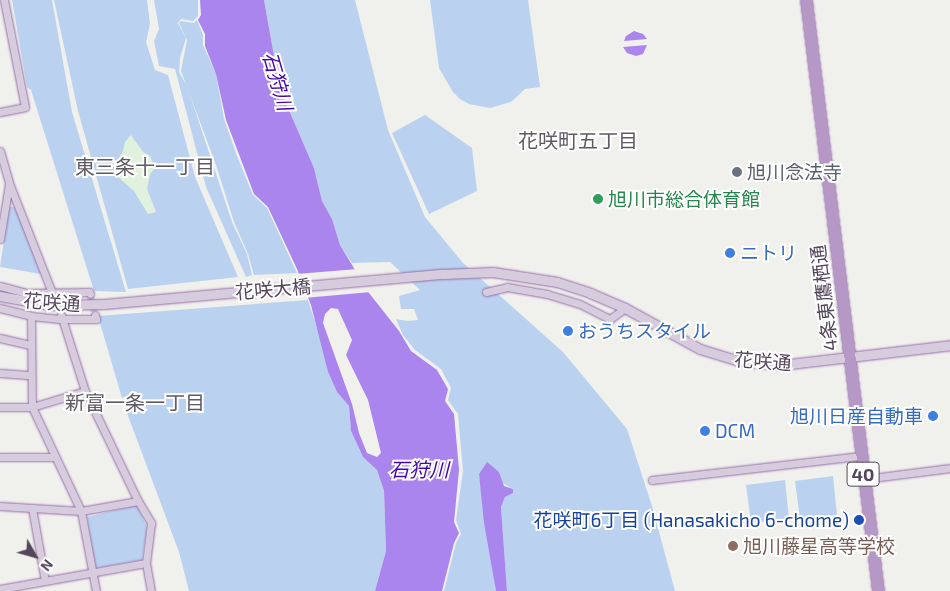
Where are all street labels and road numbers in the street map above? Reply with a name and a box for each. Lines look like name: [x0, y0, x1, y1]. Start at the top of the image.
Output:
street label: 4条東鷹栖通: [806, 244, 842, 352]
street label: 花咲大橋: [234, 274, 312, 304]
street label: 花咲通: [23, 289, 81, 315]
street label: 花咲通: [734, 348, 792, 374]
road number: 40: [846, 458, 880, 489]

